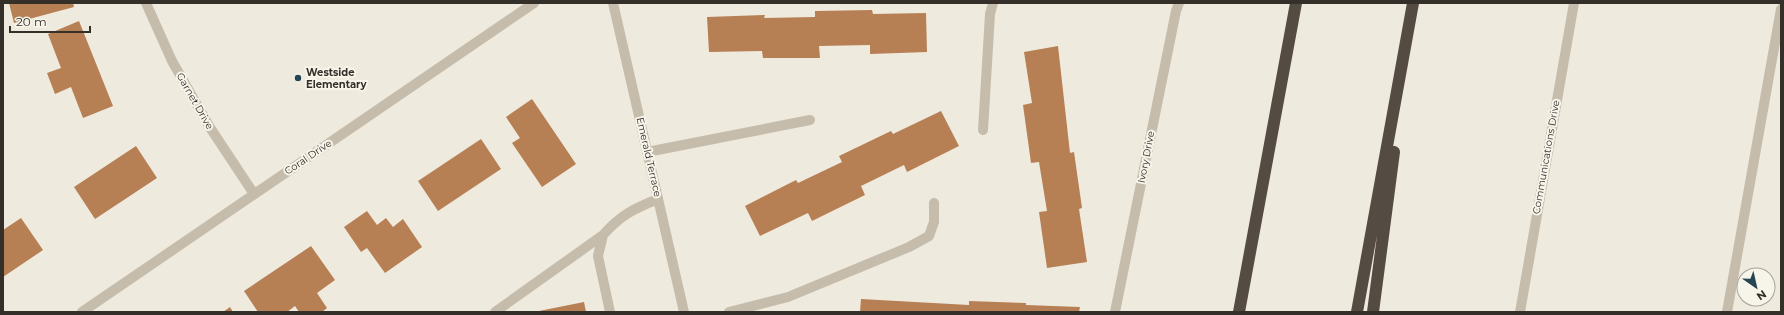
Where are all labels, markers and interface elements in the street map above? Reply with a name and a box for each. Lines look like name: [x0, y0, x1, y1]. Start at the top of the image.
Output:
scale bar: [10, 8, 90, 34]
text: 20 m: [16, 14, 47, 29]
place label: Westside Elementary: [306, 66, 367, 91]
street label: Garnet Drive: [174, 70, 216, 132]
marker: Westside Elementary: [293, 73, 303, 83]
street label: Communications Drive: [1530, 99, 1562, 215]
street label: Emerald Terrace: [634, 116, 664, 198]
street label: Ivory Drive: [1135, 130, 1157, 184]
street label: Coral Drive: [282, 136, 334, 178]
north arrow: [1736, 267, 1776, 307]
text: N: [1754, 287, 1769, 304]

